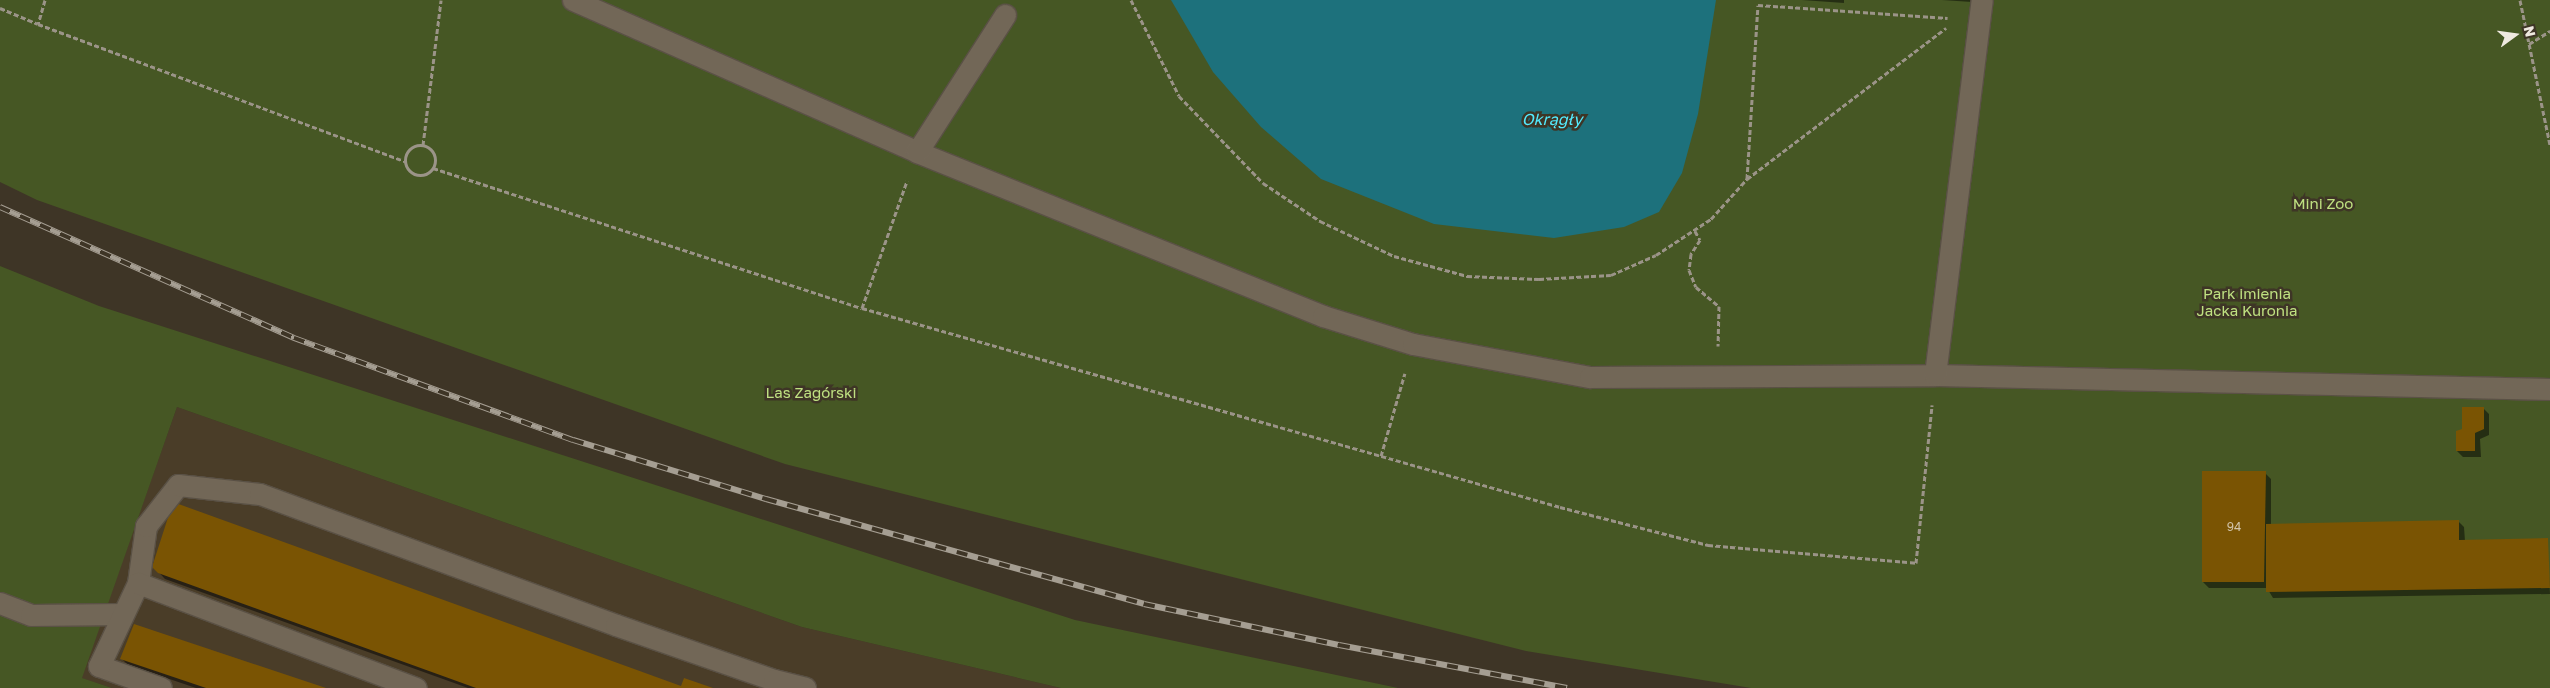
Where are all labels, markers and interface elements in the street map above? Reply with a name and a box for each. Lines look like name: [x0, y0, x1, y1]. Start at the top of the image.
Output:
north arrow: [2490, 10, 2540, 60]
text: N: [2521, 24, 2540, 38]
water label: Okrągły: [1522, 109, 1582, 129]
park label: Mini Zoo: [2293, 195, 2353, 213]
park label: Park imienia Jacka Kuronia: [2196, 284, 2298, 319]
park label: Las Zagórski: [766, 384, 856, 402]
house number: 94: [2227, 520, 2241, 534]

